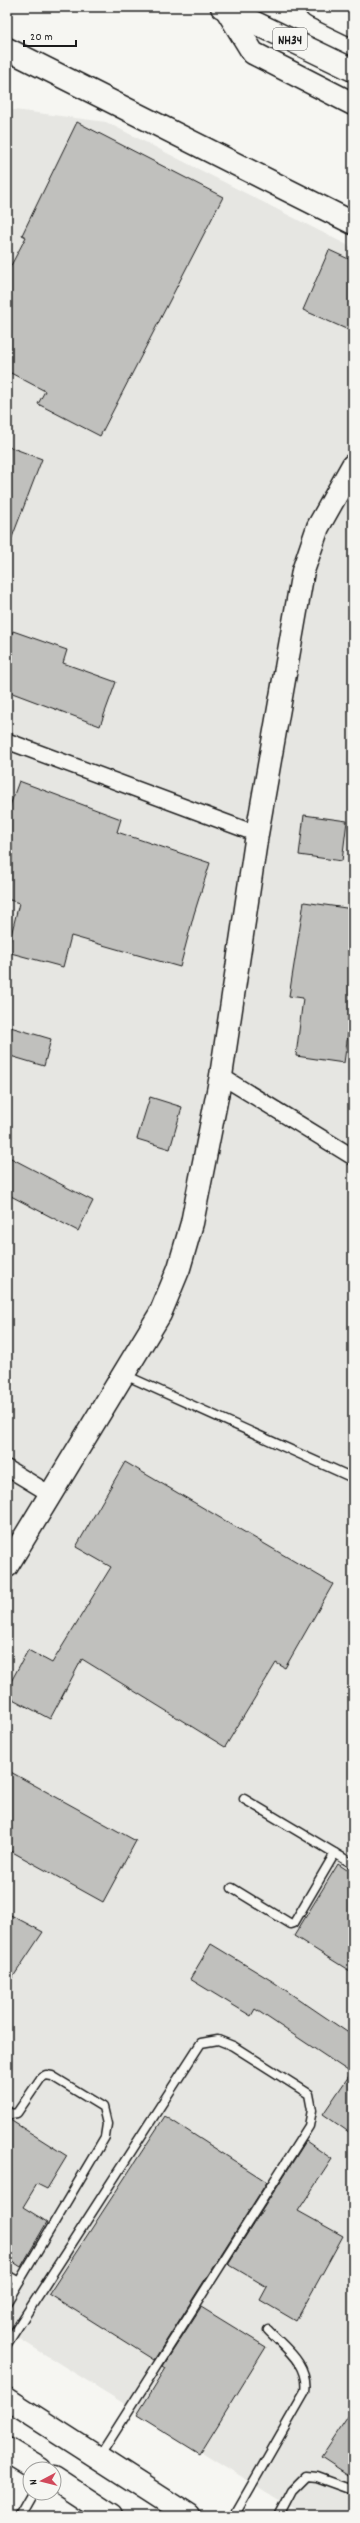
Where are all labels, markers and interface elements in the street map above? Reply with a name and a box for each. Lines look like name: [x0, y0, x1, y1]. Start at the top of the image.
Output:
scale bar: [24, 22, 76, 48]
road number: NH34: [273, 28, 307, 50]
text: 20 m: [30, 29, 53, 46]
north arrow: [22, 2461, 62, 2501]
text: N: [26, 2478, 42, 2486]

